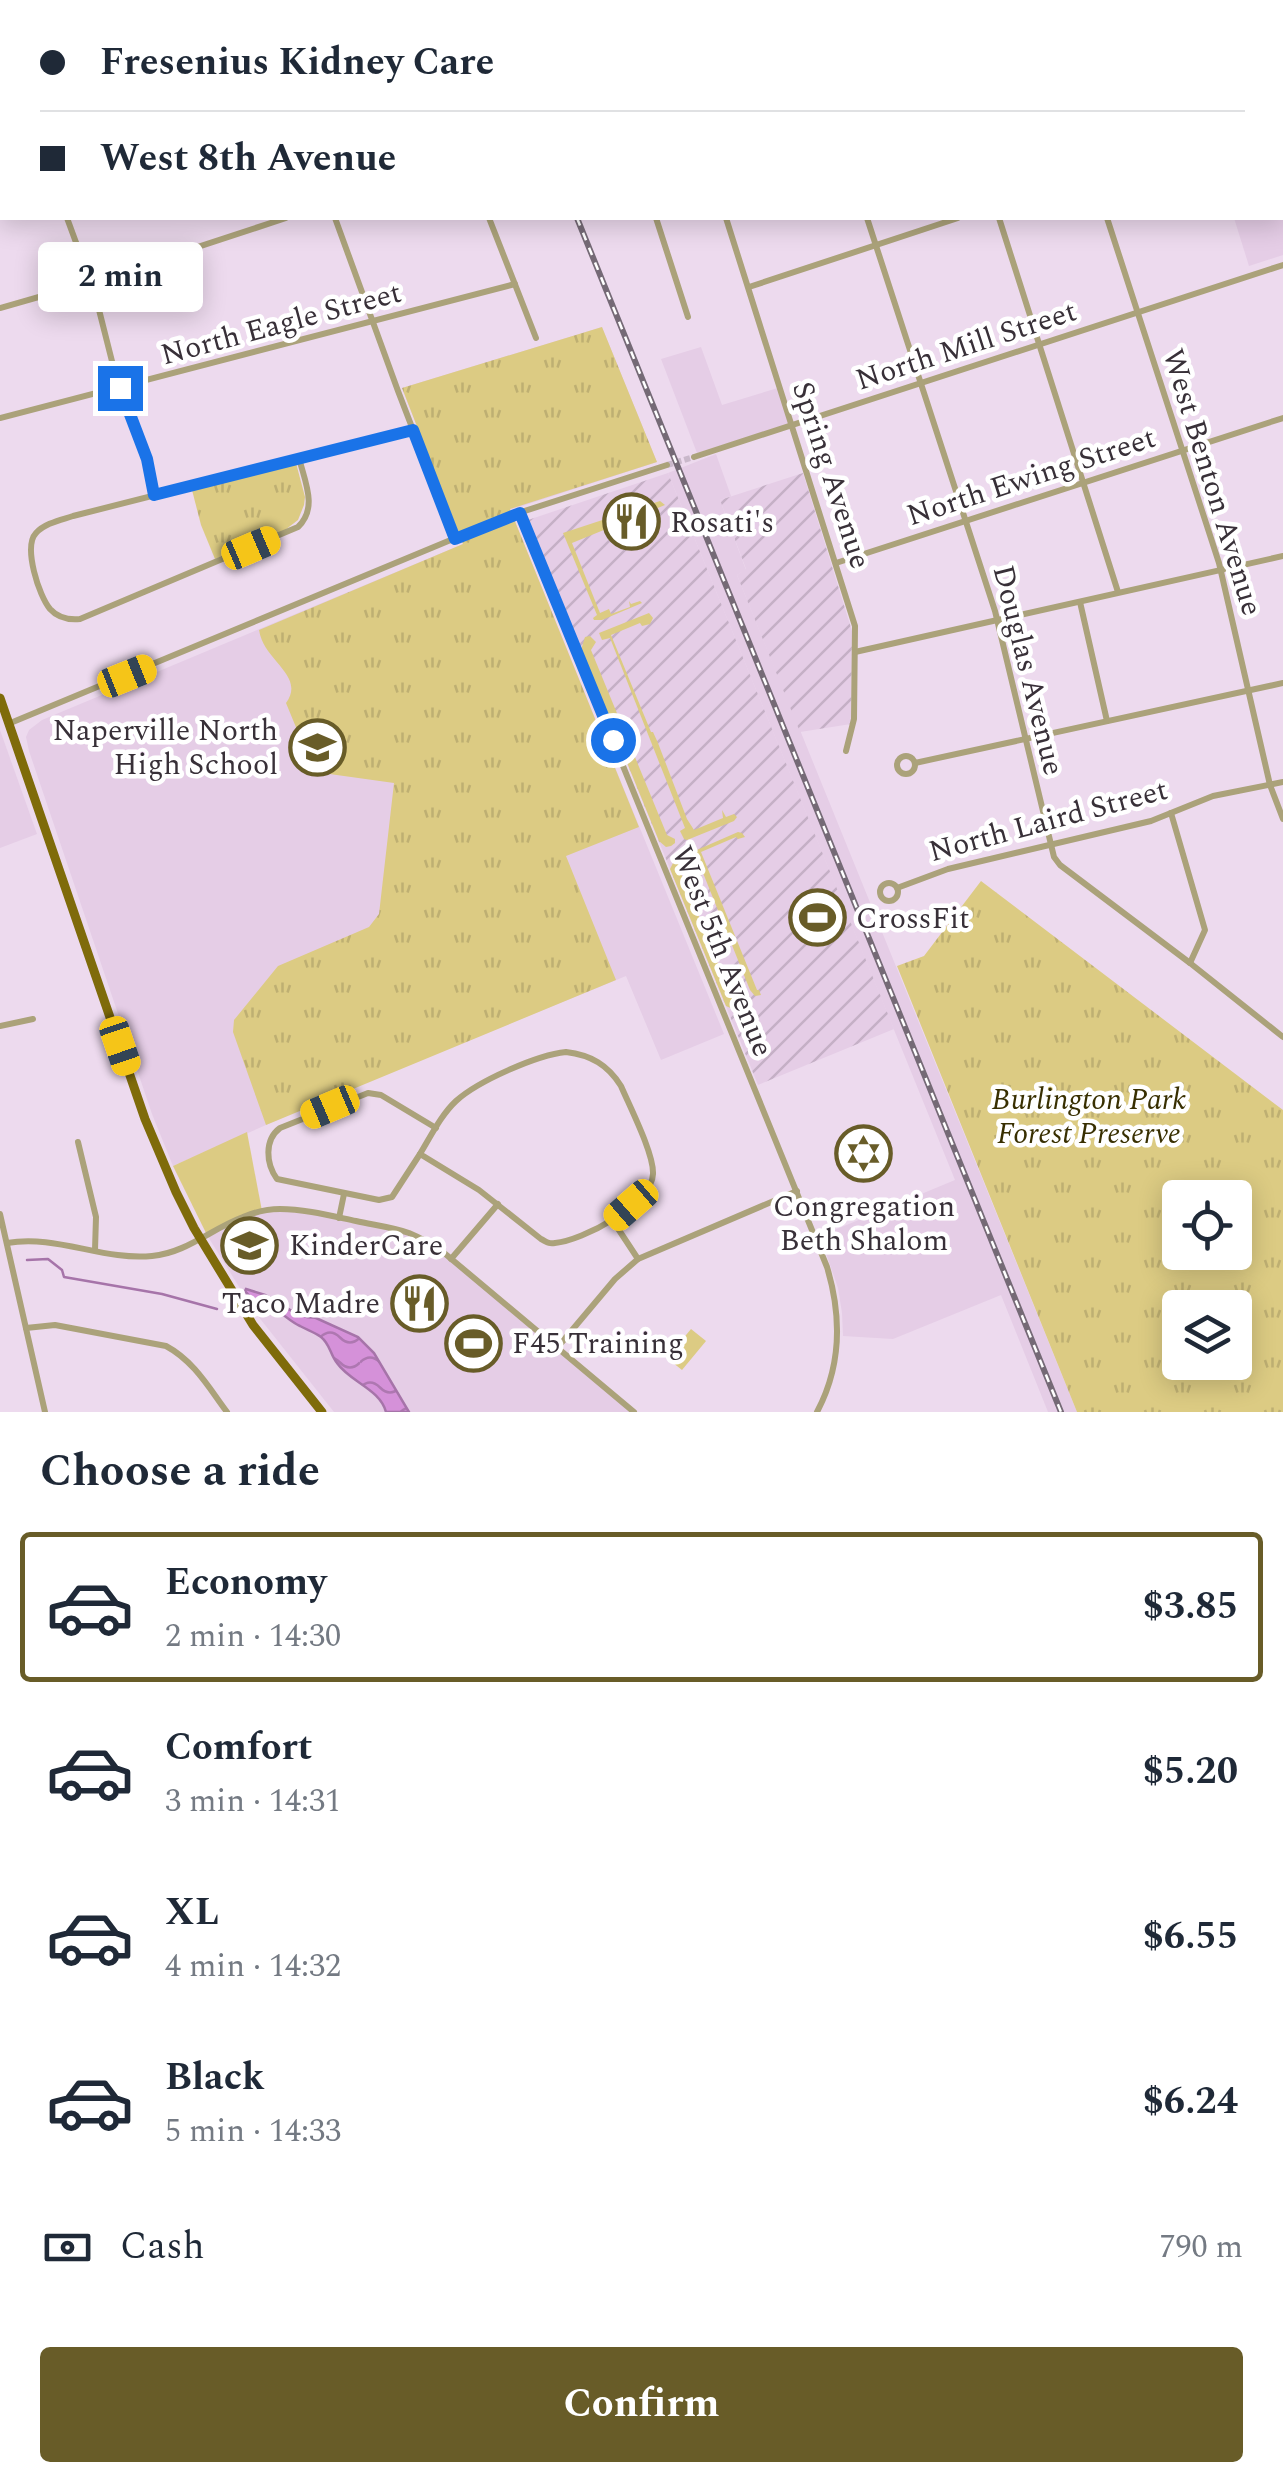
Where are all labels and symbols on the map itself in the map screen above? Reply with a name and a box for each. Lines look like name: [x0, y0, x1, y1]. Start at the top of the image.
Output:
callout: 2 min: [38, 243, 202, 313]
street label: North Eagle Street: [156, 270, 407, 378]
street label: North Mill Street: [850, 289, 1083, 403]
street label: West Benton Avenue: [1150, 343, 1275, 621]
route end: [98, 366, 143, 411]
street label: Spring Avenue: [779, 376, 883, 575]
street label: North Ewing Street: [901, 415, 1162, 539]
restaurant icon: Rosati's: [601, 492, 661, 552]
place label: Rosati's: [670, 500, 774, 546]
car: [218, 522, 284, 574]
street label: Douglas Avenue: [980, 560, 1076, 780]
car: [94, 651, 160, 701]
place label: Naperville North High School: [52, 708, 278, 788]
school or university icon: Naperville North High School: [287, 717, 347, 777]
route start: [591, 718, 636, 763]
street label: North Laird Street: [924, 767, 1173, 875]
street label: West 5th Avenue: [659, 839, 785, 1064]
sports icon: CrossFit: [787, 888, 847, 948]
place label: CrossFit: [856, 896, 970, 942]
car: [96, 1013, 144, 1079]
park label: Burlington Park Forest Preserve: [992, 1077, 1186, 1157]
car: [297, 1081, 363, 1133]
synagogue icon: Congregation Beth Shalom: [834, 1124, 894, 1184]
car: [599, 1174, 663, 1236]
place label: Congregation Beth Shalom: [773, 1184, 955, 1264]
school or university icon: KinderCare: [220, 1215, 280, 1275]
place label: KinderCare: [289, 1223, 443, 1269]
restaurant icon: Taco Madre: [389, 1273, 449, 1333]
place label: Taco Madre: [222, 1281, 380, 1327]
sports icon: F45 Training: [443, 1313, 503, 1373]
place label: F45 Training: [512, 1321, 684, 1367]

